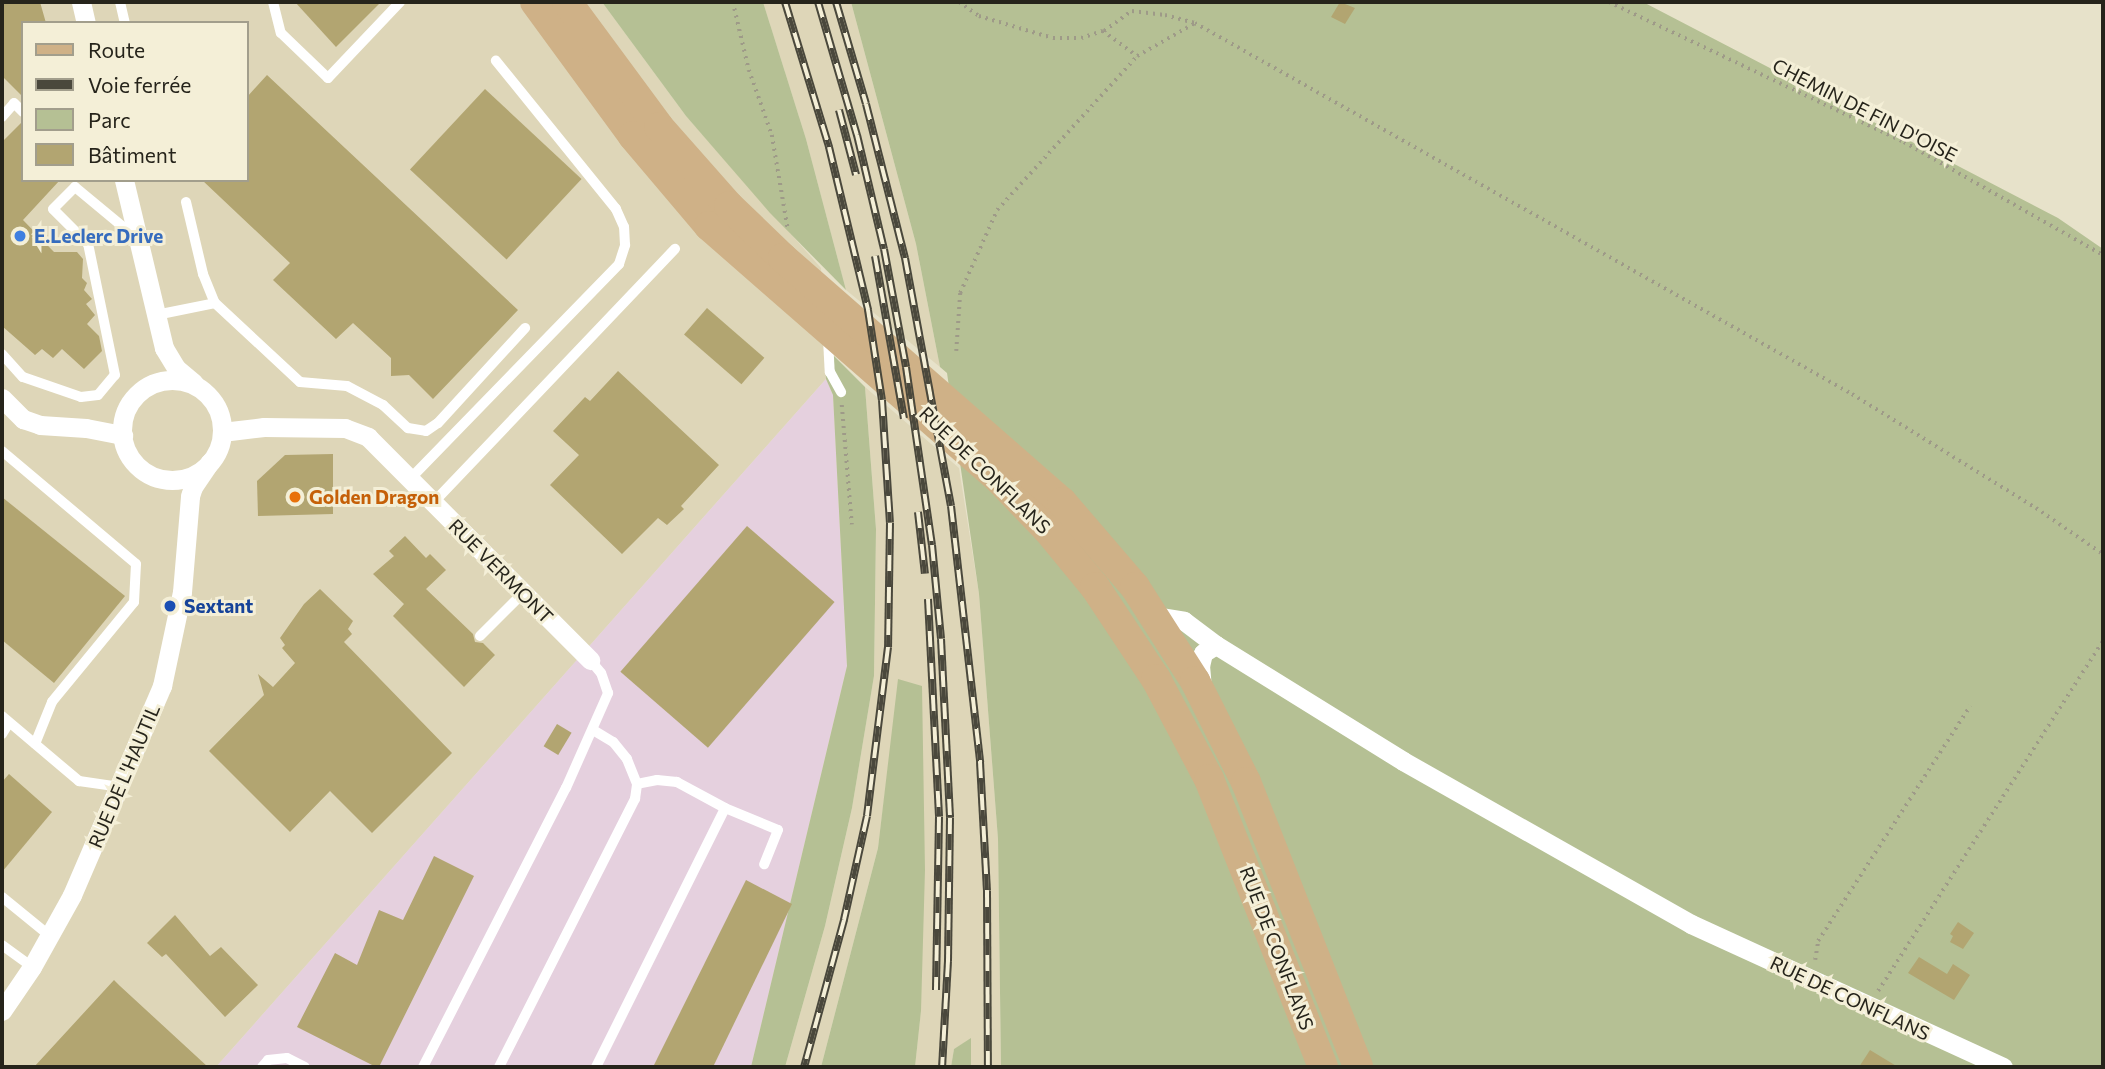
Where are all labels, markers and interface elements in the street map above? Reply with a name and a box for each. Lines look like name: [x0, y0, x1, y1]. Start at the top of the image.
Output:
legend: [21, 21, 248, 182]
text: Route: [88, 37, 145, 62]
street label: CHEMIN DE FIN D'OISE: [1769, 53, 1961, 167]
text: Voie ferrée: [88, 72, 191, 97]
text: Parc: [88, 107, 131, 132]
text: Bâtiment: [88, 142, 177, 167]
place label: E.Leclerc Drive: [34, 225, 163, 247]
marker: E.Leclerc Drive: [12, 228, 28, 244]
street label: RUE DE CONFLANS: [915, 402, 1055, 538]
place label: Golden Dragon: [309, 486, 439, 508]
marker: Golden Dragon: [287, 489, 303, 505]
street label: RUE VERMONT: [444, 514, 558, 628]
place label: Sextant: [184, 595, 253, 617]
marker: Sextant: [162, 598, 178, 614]
street label: RUE DE L'HAUTIL: [83, 701, 165, 851]
street label: RUE DE CONFLANS: [1235, 863, 1319, 1033]
street label: RUE DE CONFLANS: [1767, 951, 1933, 1045]

